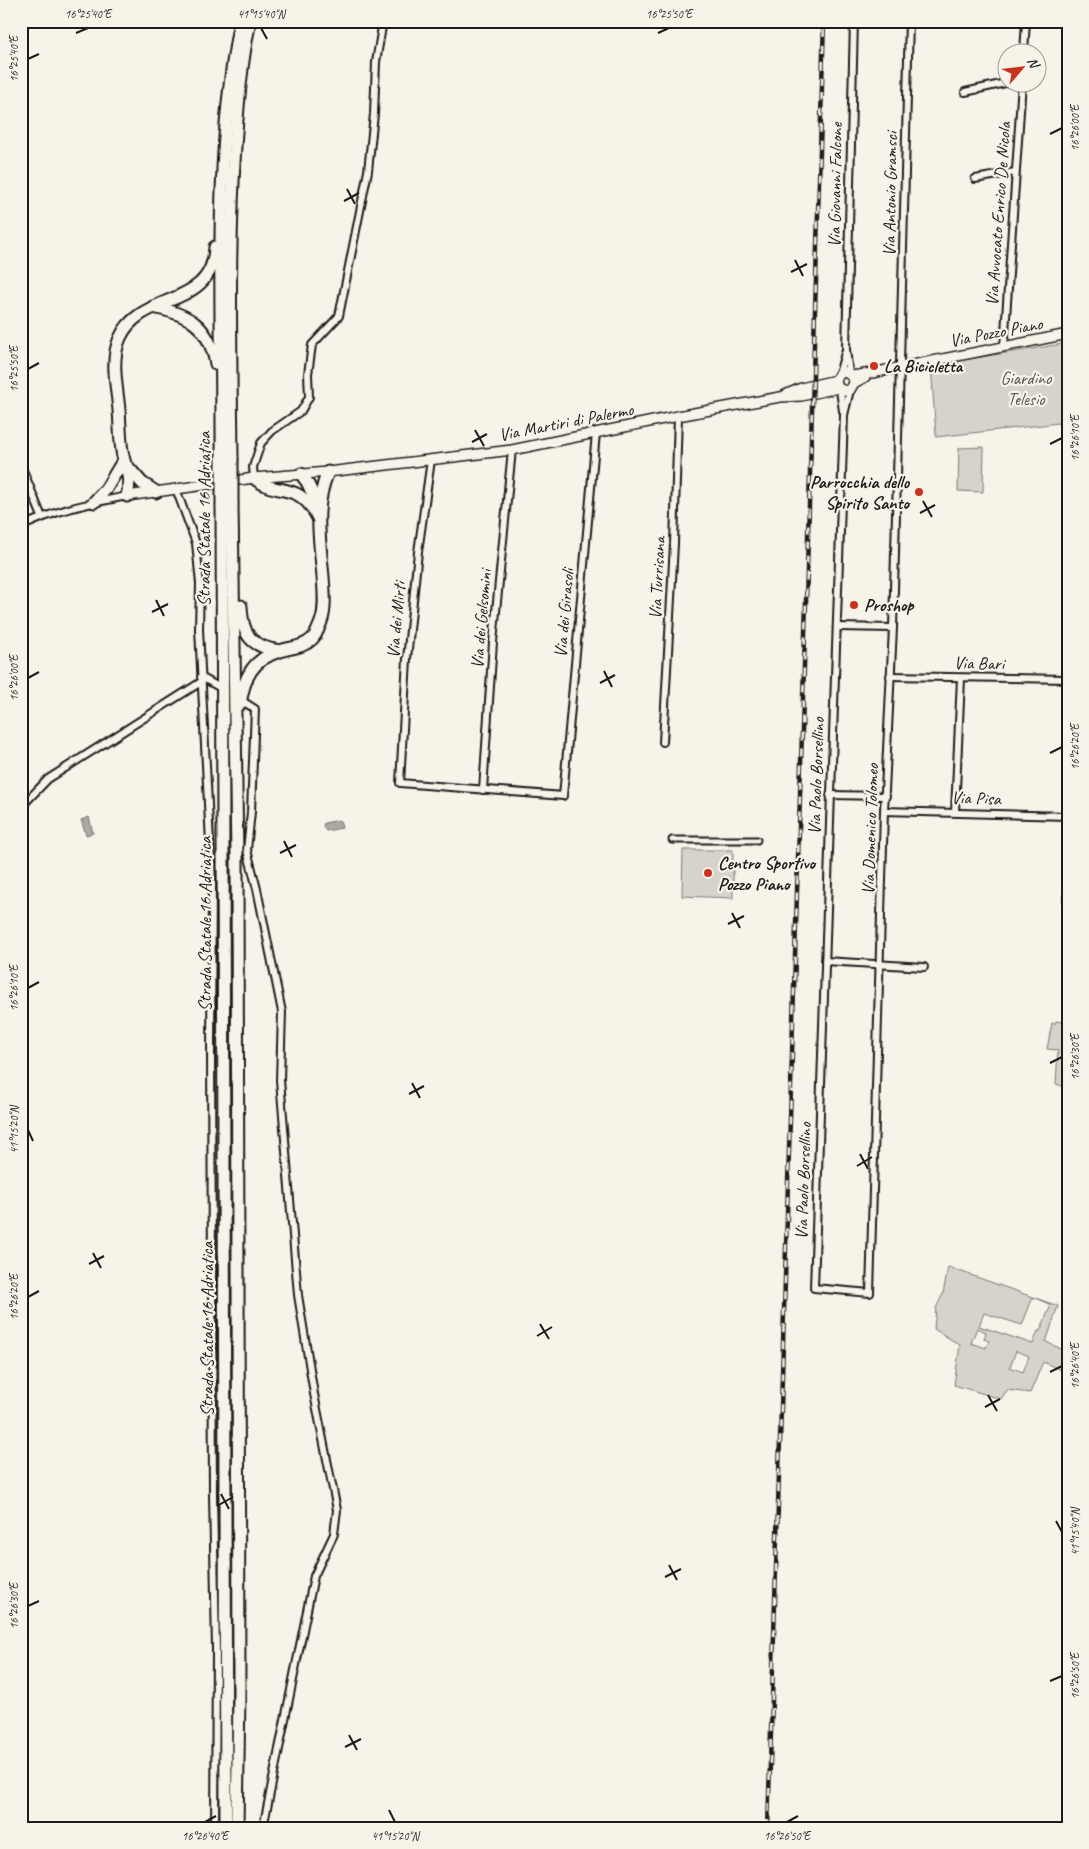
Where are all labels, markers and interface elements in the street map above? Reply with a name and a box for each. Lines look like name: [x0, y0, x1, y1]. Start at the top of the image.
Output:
text: 16°25'40"E: [65, 6, 113, 22]
text: 41°15'40"N: [237, 6, 286, 22]
text: 16°25'50"E: [646, 6, 694, 22]
text: 16°25'40"E: [6, 34, 22, 82]
north arrow: [996, 42, 1046, 92]
text: N: [1023, 54, 1044, 72]
text: 16°26'00"E: [1067, 103, 1083, 151]
street label: Via Avvocato Enrico De Nicola: [981, 120, 1016, 307]
street label: Via Giovanni Falcone: [823, 121, 847, 248]
street label: Via Antonio Gramsci: [878, 129, 902, 257]
street label: Via Pozzo Piano: [948, 312, 1046, 352]
text: 16°25'50"E: [6, 344, 22, 392]
place label: La Bicicletta: [884, 355, 964, 377]
marker: La Bicicletta: [868, 360, 880, 372]
park label: Giardino Telesio: [1001, 367, 1053, 410]
street label: Via Martiri di Palermo: [497, 398, 637, 446]
text: 16°26'10"E: [1067, 413, 1083, 461]
street label: Strada Statale 16 Adriatica: [193, 430, 215, 606]
place label: Parrocchia dello Spirito Santo: [810, 471, 910, 514]
marker: Parrocchia dello Spirito Santo: [913, 486, 925, 498]
street label: Via Turrisana: [644, 535, 670, 620]
street label: Via dei Girasoli: [549, 565, 579, 658]
street label: Via dei Gelsomini: [466, 566, 497, 670]
street label: Via dei Mirti: [382, 578, 411, 659]
place label: Proshop: [864, 594, 915, 616]
marker: Proshop: [848, 599, 860, 611]
street label: Via Bari: [954, 652, 1007, 674]
text: 16°26'00"E: [6, 653, 22, 701]
street label: Via Paolo Borsellino: [803, 716, 829, 835]
text: 16°26'20"E: [1067, 722, 1083, 770]
street label: Via Domenico Tolomeo: [857, 762, 883, 895]
street label: Via Pisa: [951, 786, 1002, 810]
street label: Strada Statale 16 Adriatica: [194, 835, 216, 1011]
place label: Centro Sportivo Pozzo Piano: [718, 852, 817, 895]
marker: Centro Sportivo Pozzo Piano: [702, 867, 714, 879]
text: 16°26'10"E: [6, 963, 22, 1011]
text: 16°26'30"E: [1067, 1032, 1083, 1080]
text: 41°15'20"N: [6, 1105, 22, 1154]
street label: Via Paolo Borsellino: [790, 1121, 816, 1240]
street label: Strada Statale 16 Adriatica: [196, 1240, 218, 1416]
text: 16°26'20"E: [6, 1272, 22, 1320]
text: 16°26'40"E: [1067, 1341, 1083, 1389]
text: 41°15'40"N: [1067, 1507, 1083, 1556]
text: 16°26'30"E: [6, 1581, 22, 1629]
text: 16°26'50"E: [1067, 1651, 1083, 1699]
text: 16°26'40"E: [182, 1828, 230, 1844]
text: 41°15'20"N: [371, 1828, 420, 1844]
text: 16°26'50"E: [764, 1828, 812, 1844]

